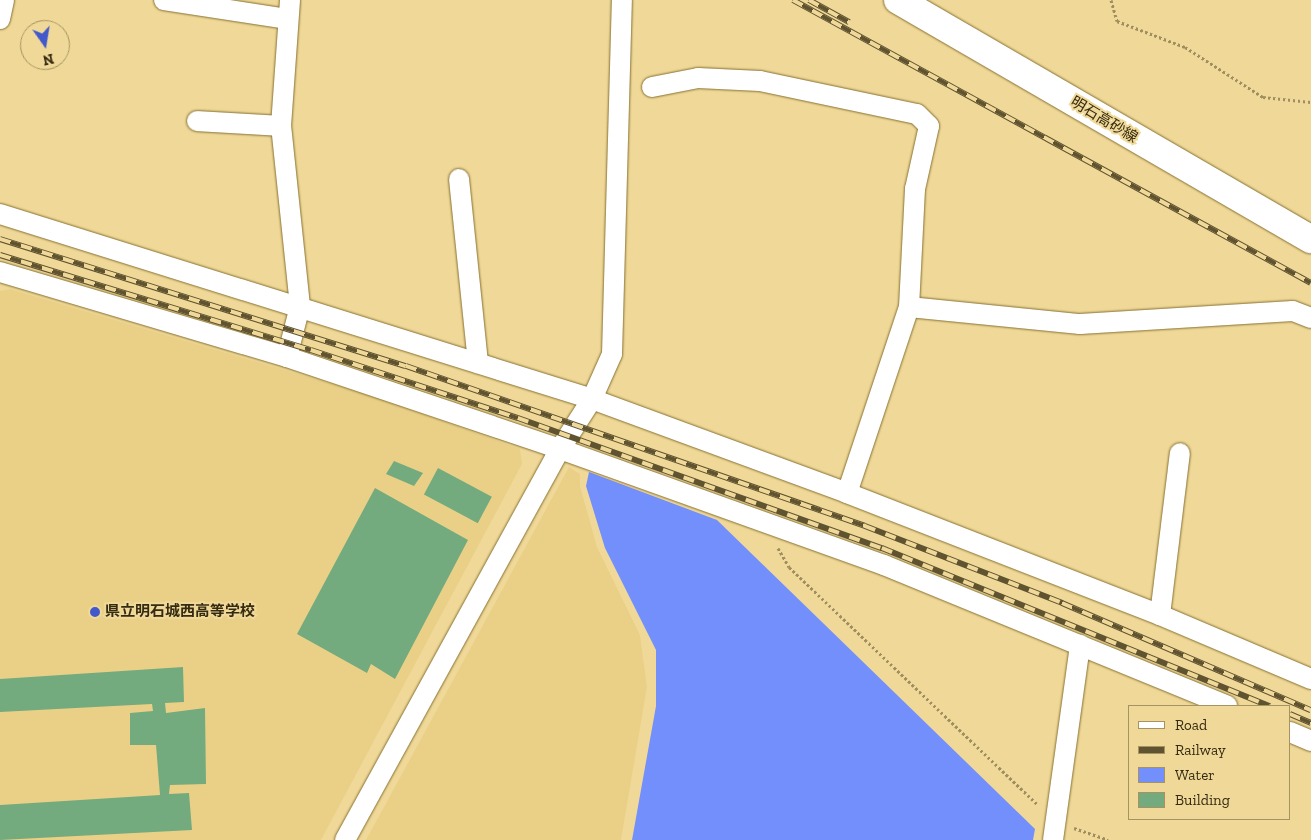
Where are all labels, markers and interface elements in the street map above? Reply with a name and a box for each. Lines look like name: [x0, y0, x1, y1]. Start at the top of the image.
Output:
north arrow: [20, 20, 70, 70]
text: N: [41, 50, 55, 69]
street label: 明石高砂線: [1067, 93, 1141, 147]
place label: 県立明石城西高等学校: [105, 603, 255, 621]
marker: 県立明石城西高等学校: [89, 606, 101, 618]
legend: [1128, 705, 1291, 820]
text: Road: [1175, 716, 1207, 734]
text: Railway: [1175, 741, 1226, 759]
text: Water: [1175, 766, 1215, 784]
text: Building: [1175, 791, 1230, 809]

